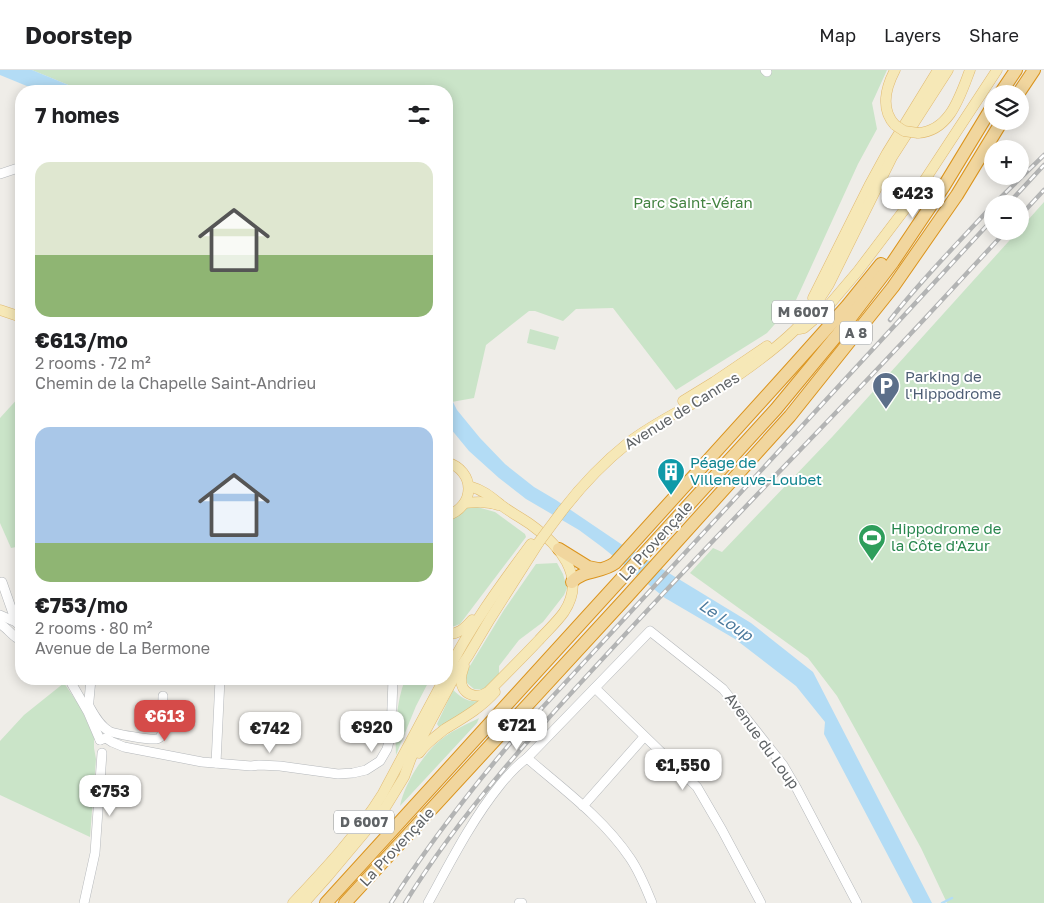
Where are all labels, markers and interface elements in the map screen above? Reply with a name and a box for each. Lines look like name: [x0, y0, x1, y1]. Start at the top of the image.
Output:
text: Doorstep: [25, 20, 132, 49]
text: Map: [819, 24, 856, 46]
text: Layers: [884, 24, 941, 46]
text: Share: [969, 24, 1019, 46]
map controls: [984, 85, 1029, 240]
button: layers: [984, 85, 1029, 130]
icon: filters: [405, 101, 433, 129]
text: 7 homes: [35, 102, 120, 128]
button: +: [984, 140, 1029, 185]
pin: €423: [883, 176, 943, 219]
text: €423: [893, 183, 933, 203]
park label: Parc Saint-Véran: [633, 193, 753, 211]
icon: home: [189, 195, 279, 285]
button: −: [984, 195, 1029, 240]
road number: M 6007: [772, 300, 834, 323]
road number: A 8: [840, 322, 872, 344]
text: €613/mo: [35, 327, 128, 353]
text: 2 rooms · 72 m²: [35, 353, 151, 373]
street label: Avenue de Cannes: [621, 367, 742, 453]
place label: Parking de l'Hippodrome: [905, 367, 1002, 402]
parking icon: Parking de l'Hippodrome: [871, 371, 901, 410]
text: Chemin de la Chapelle Saint-Andrieu: [35, 373, 316, 393]
place label: Péage de Villeneuve-Loubet: [690, 453, 822, 488]
building icon: Péage de Villeneuve-Loubet: [656, 457, 686, 496]
icon: home: [189, 460, 279, 550]
street label: La Provençale: [615, 496, 696, 584]
place label: Hippodrome de la Côte d'Azur: [891, 519, 1002, 554]
sports icon: Hippodrome de la Côte d'Azur: [857, 523, 887, 562]
text: €753/mo: [35, 592, 128, 618]
water label: Le Loup: [695, 595, 758, 646]
text: 2 rooms · 80 m²: [35, 618, 153, 638]
text: Avenue de La Bermone: [35, 638, 210, 658]
street label: Avenue du Loup: [722, 689, 804, 792]
pin: €613: [135, 700, 195, 742]
text: €613: [145, 706, 185, 726]
pin: €721: [487, 708, 547, 751]
pin: €920: [342, 710, 402, 753]
pin: €742: [240, 712, 300, 754]
text: €721: [498, 715, 536, 735]
text: €920: [351, 717, 393, 737]
text: €742: [250, 718, 290, 738]
pin: €1,550: [642, 748, 724, 791]
text: €1,550: [656, 755, 710, 775]
pin: €753: [80, 774, 140, 817]
text: €753: [90, 781, 130, 801]
street label: La Provençale: [355, 803, 438, 889]
road number: D 6007: [334, 810, 394, 834]

